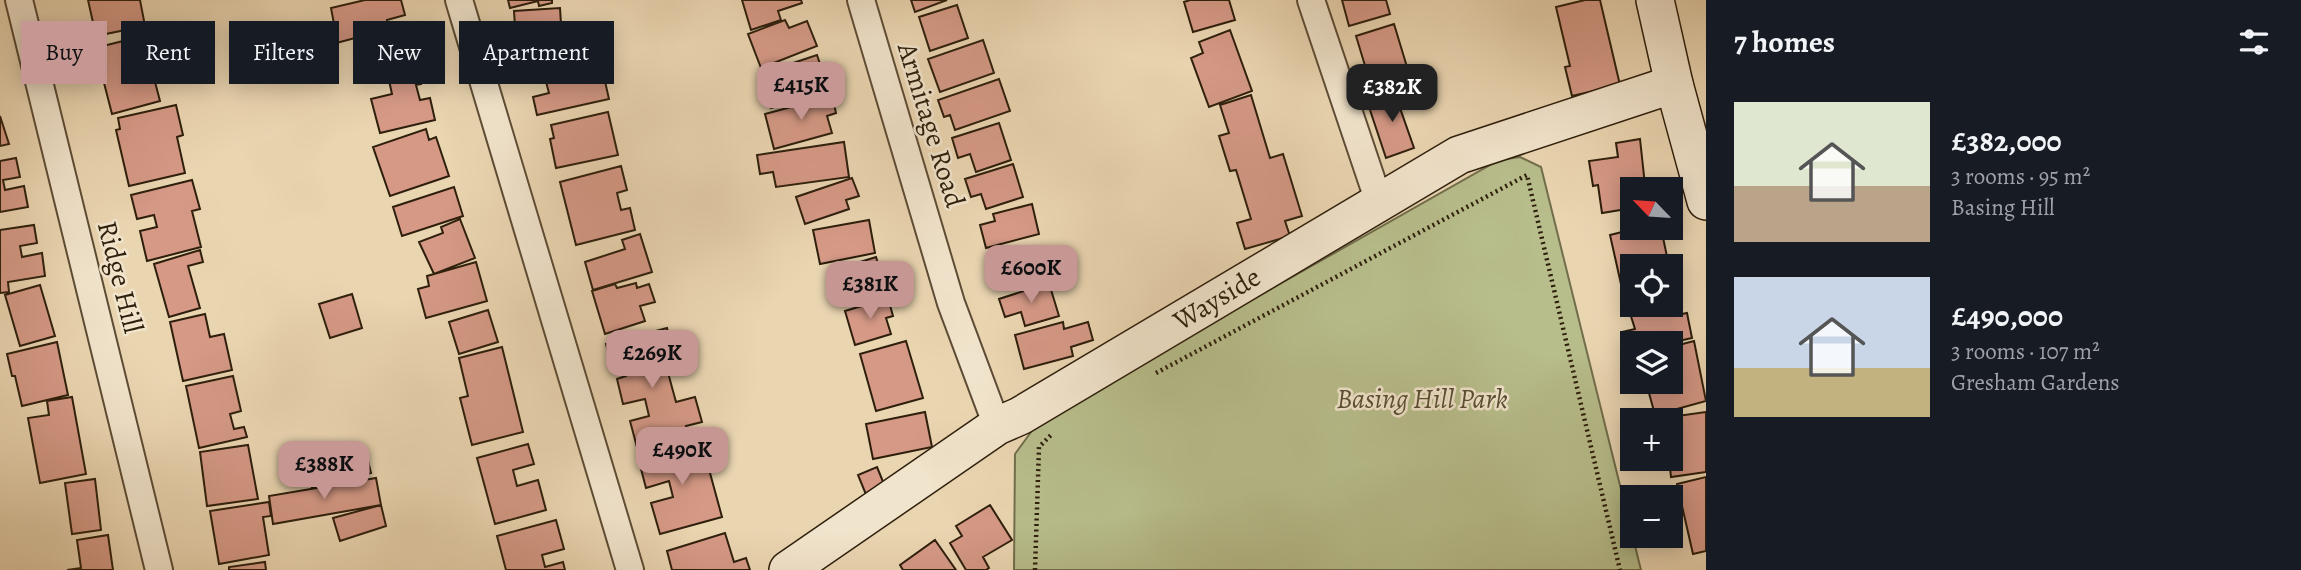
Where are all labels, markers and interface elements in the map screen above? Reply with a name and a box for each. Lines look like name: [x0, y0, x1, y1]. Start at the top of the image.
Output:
chip: Buy: [21, 21, 107, 84]
chip: Rent: [121, 21, 215, 84]
chip: Filters: [229, 21, 339, 84]
chip: New: [353, 21, 445, 84]
chip: Apartment: [459, 21, 614, 84]
text: 7 homes: [1734, 22, 1835, 62]
icon: filters: [2235, 23, 2273, 61]
street label: Armitage Road: [888, 37, 974, 213]
pin: £415K: [752, 62, 850, 122]
pin: £382K: [1343, 64, 1441, 124]
text: £415K: [773, 69, 829, 100]
text: £382K: [1362, 71, 1422, 102]
text: £382,000: [1951, 121, 2062, 161]
icon: home: [1790, 130, 1874, 214]
text: 3 rooms · 95 m²: [1951, 161, 2090, 192]
north arrow: [1620, 177, 1684, 240]
map controls: [1620, 177, 1683, 548]
text: Basing Hill: [1951, 192, 2055, 223]
street label: Ridge Hill: [88, 217, 152, 337]
pin: £600K: [982, 246, 1080, 305]
text: £600K: [1001, 252, 1061, 283]
button: locate: [1620, 254, 1683, 317]
street label: Wayside: [1165, 258, 1268, 340]
pin: £381K: [821, 262, 919, 321]
text: £381K: [842, 268, 898, 299]
text: £490,000: [1951, 296, 2063, 336]
icon: home: [1790, 305, 1874, 389]
pin: £269K: [603, 330, 701, 390]
button: layers: [1620, 331, 1683, 394]
text: 3 rooms · 107 m²: [1951, 336, 2100, 367]
text: £269K: [622, 337, 682, 368]
text: Gresham Gardens: [1951, 367, 2120, 398]
park label: Basing Hill Park: [1336, 380, 1508, 418]
button: +: [1620, 408, 1683, 471]
pin: £490K: [633, 428, 731, 487]
text: £490K: [652, 434, 712, 465]
pin: £388K: [275, 442, 373, 501]
text: £388K: [294, 448, 354, 479]
button: −: [1620, 485, 1683, 548]

